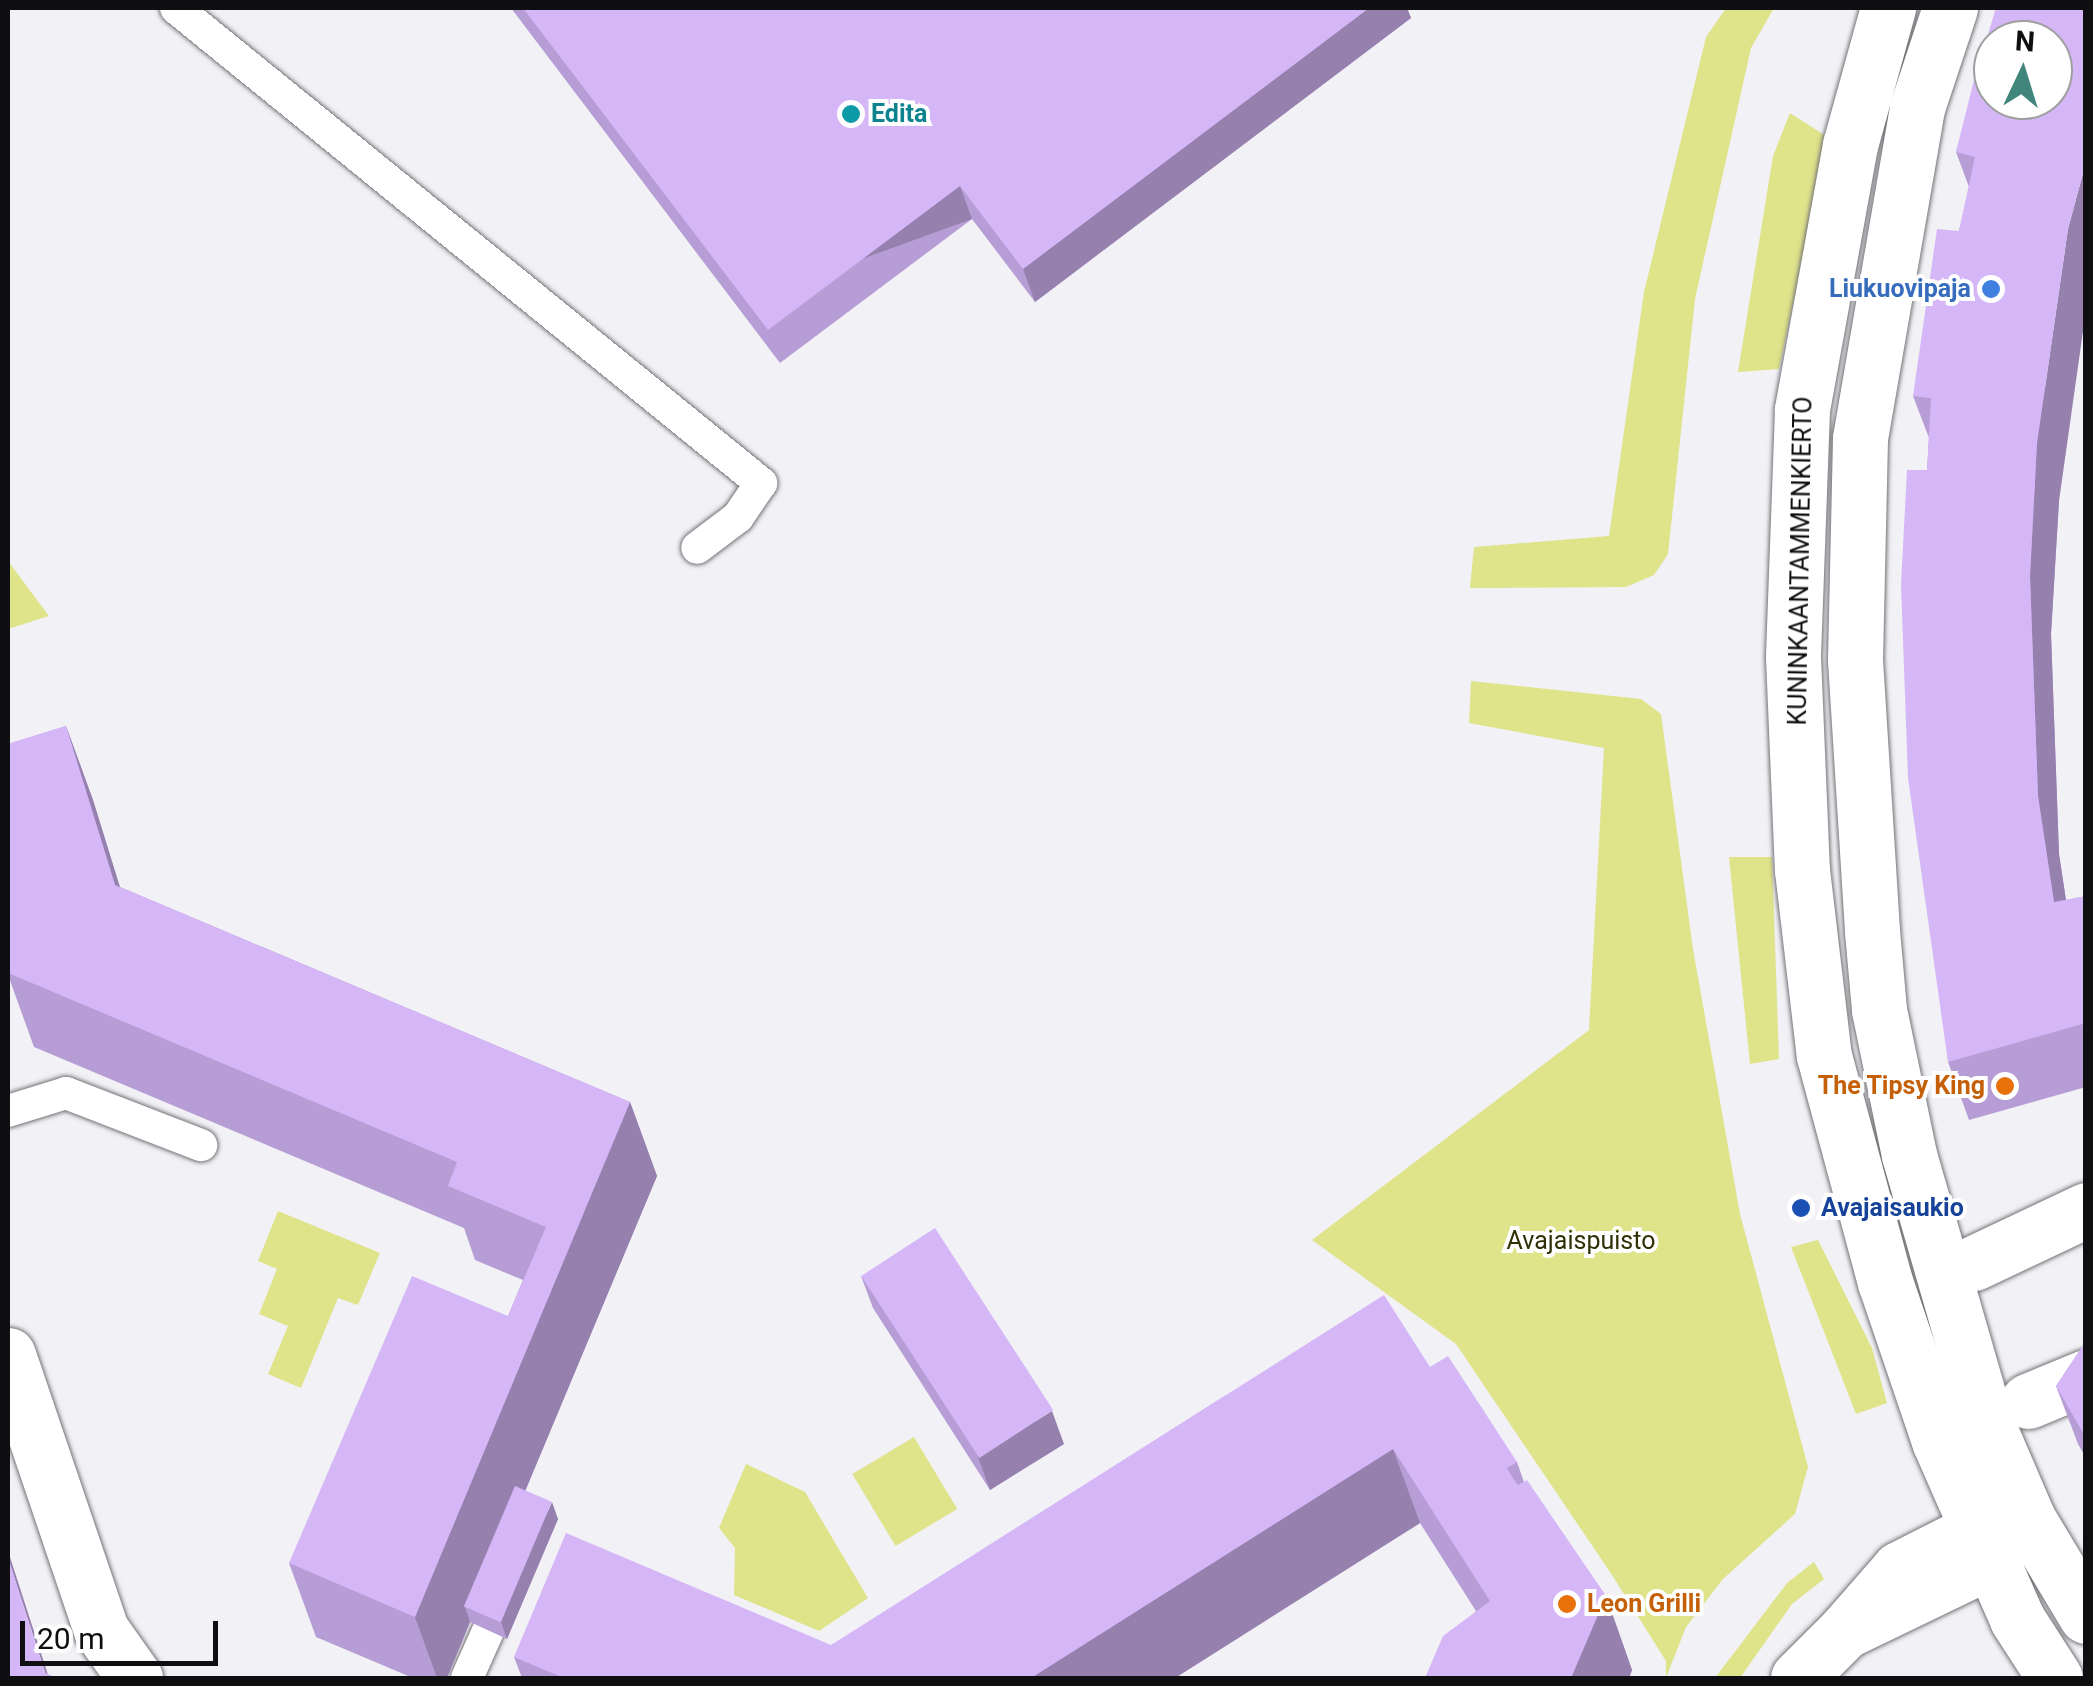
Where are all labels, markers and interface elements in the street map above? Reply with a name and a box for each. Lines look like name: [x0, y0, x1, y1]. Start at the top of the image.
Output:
north arrow: [1973, 20, 2073, 120]
text: N: [2014, 24, 2036, 59]
place label: Edita: [871, 99, 927, 129]
marker: Edita: [840, 103, 862, 125]
place label: Liukuovipaja: [1829, 274, 1971, 304]
marker: Liukuovipaja: [1980, 278, 2002, 300]
street label: KUNINKAANTAMMENKIERTO: [1783, 396, 1819, 726]
place label: The Tipsy King: [1817, 1071, 1985, 1101]
marker: The Tipsy King: [1994, 1075, 2016, 1097]
place label: Avajaisaukio: [1821, 1193, 1964, 1223]
marker: Avajaisaukio: [1790, 1197, 1812, 1219]
park label: Avajaispuisto: [1507, 1226, 1655, 1256]
place label: Leon Grilli: [1587, 1589, 1701, 1619]
marker: Leon Grilli: [1556, 1593, 1578, 1615]
scale bar: [25, 1601, 222, 1663]
text: 20 m: [37, 1621, 104, 1656]

